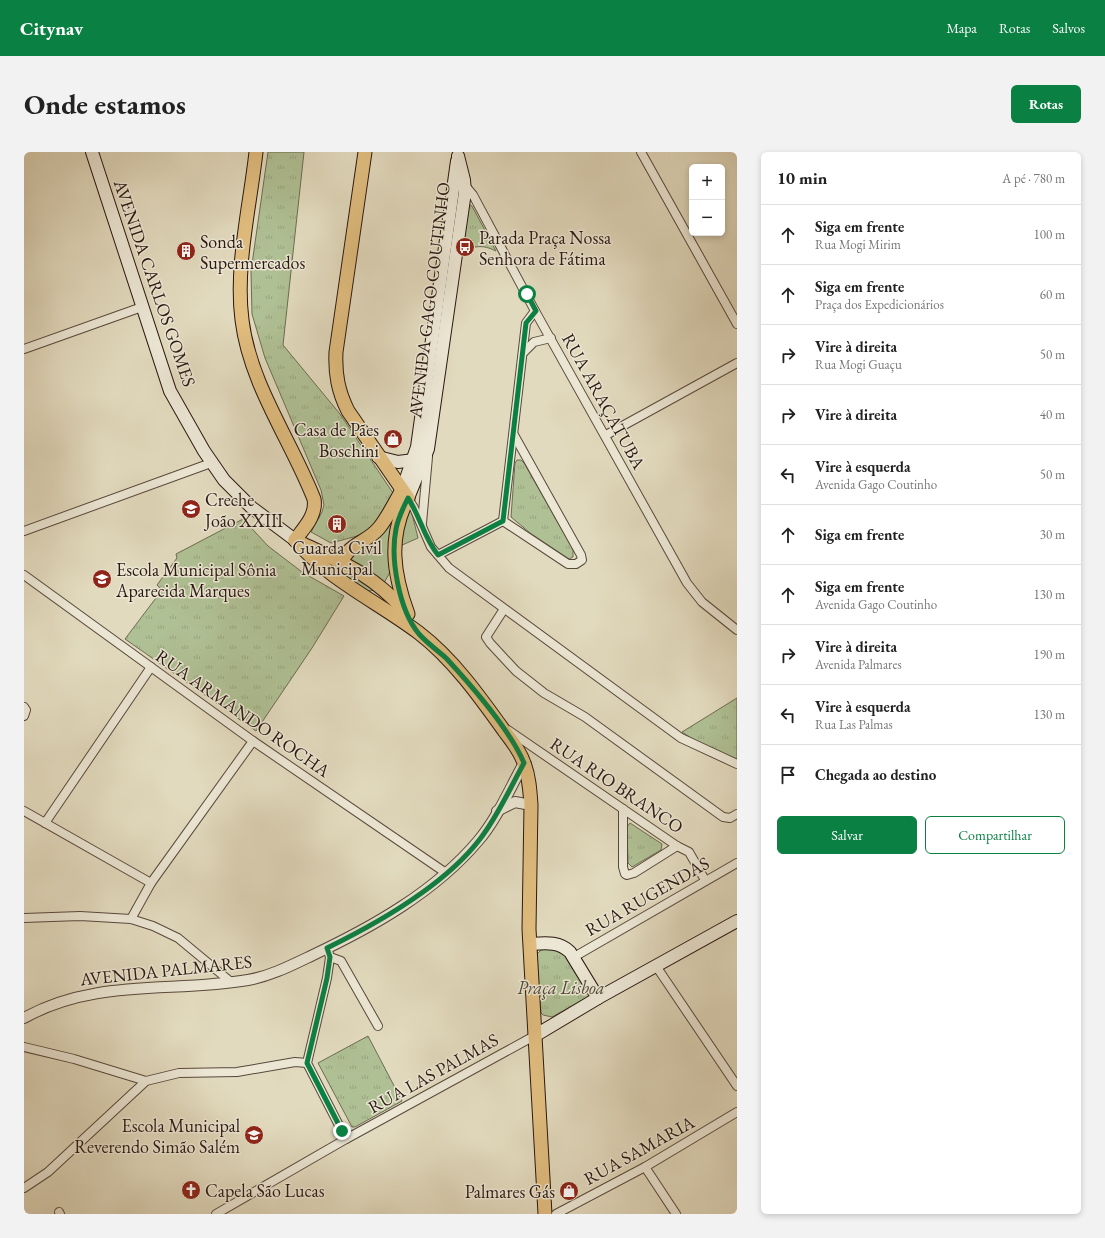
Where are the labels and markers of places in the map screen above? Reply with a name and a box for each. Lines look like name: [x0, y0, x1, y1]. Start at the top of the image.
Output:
place label: Parada Praça Nossa Senhora de Fátima: [479, 226, 612, 270]
place label: Sonda Supermercados: [200, 230, 306, 274]
bus stop icon: Parada Praça Nossa Senhora de Fátima: [454, 236, 476, 258]
building icon: Sonda Supermercados: [175, 240, 197, 262]
place label: Casa de Pães Boschini: [294, 418, 380, 462]
shop icon: Casa de Pães Boschini: [382, 428, 404, 450]
place label: Creche João XXIII: [203, 488, 283, 532]
school or university icon: Creche João XXIII: [180, 498, 202, 520]
building icon: Guarda Civil Municipal: [326, 513, 348, 535]
place label: Guarda Civil Municipal: [292, 536, 382, 580]
place label: Escola Municipal Sônia Aparecida Marques: [115, 558, 277, 602]
school or university icon: Escola Municipal Sônia Aparecida Marques: [91, 568, 113, 590]
place label: Escola Municipal Reverendo Simão Salém: [74, 1114, 240, 1158]
school or university icon: Escola Municipal Reverendo Simão Salém: [243, 1124, 265, 1146]
church icon: Capela São Lucas: [180, 1179, 202, 1201]
place label: Capela São Lucas: [205, 1179, 325, 1202]
place label: Palmares Gás: [465, 1180, 555, 1203]
shop icon: Palmares Gás: [558, 1180, 580, 1202]

